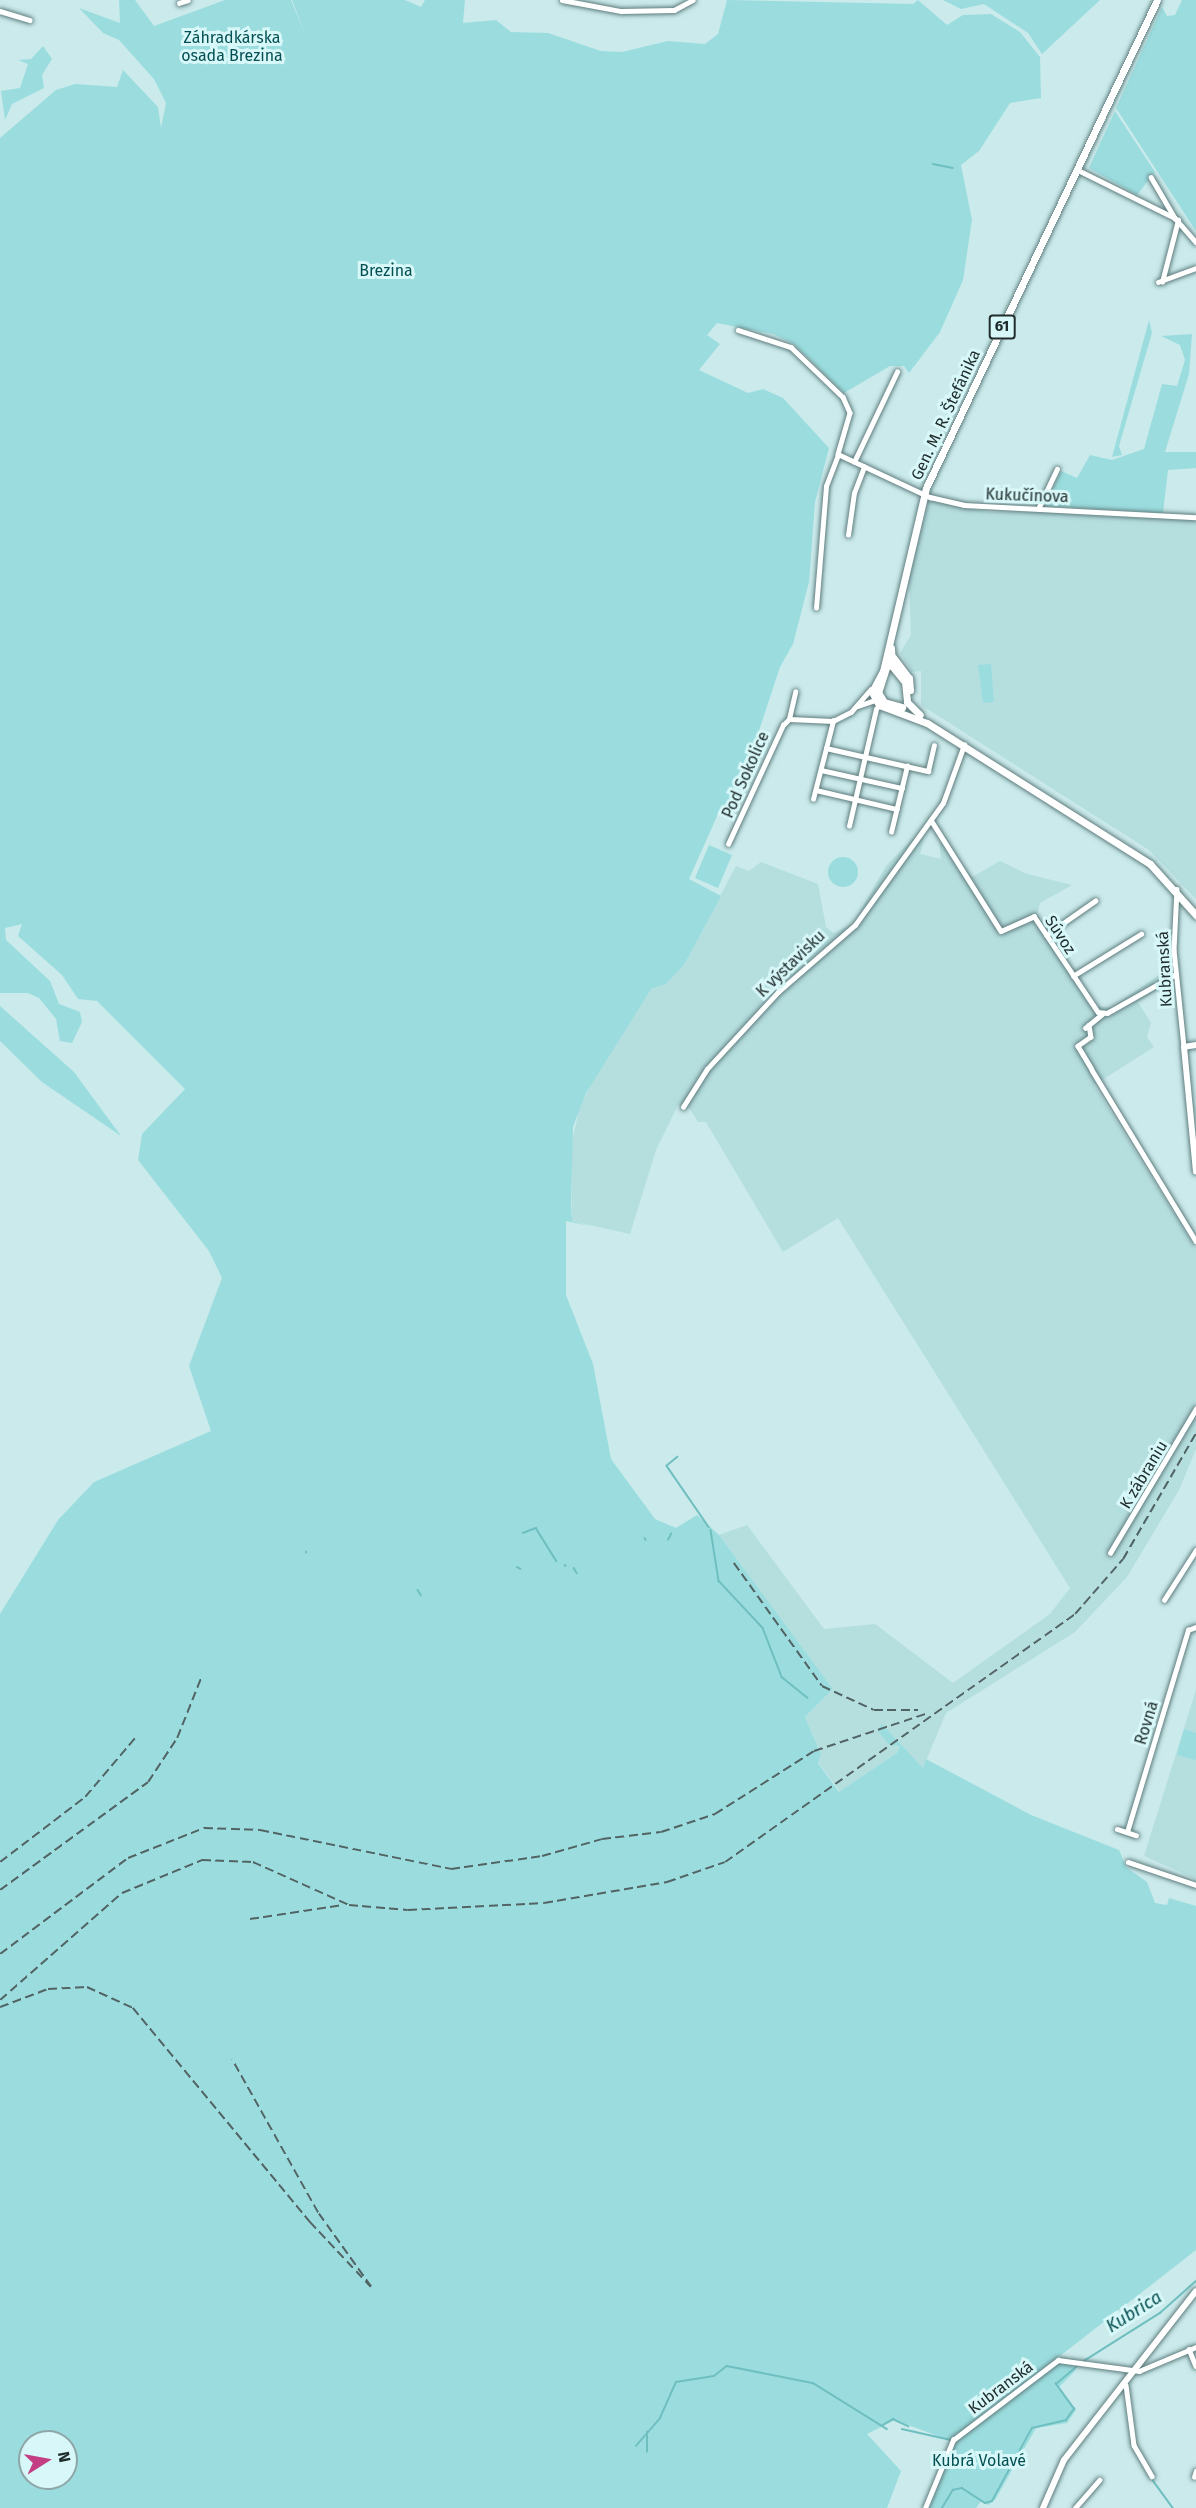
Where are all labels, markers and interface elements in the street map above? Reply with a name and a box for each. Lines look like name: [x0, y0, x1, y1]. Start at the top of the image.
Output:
park label: Záhradkárska osada Brezina: [181, 28, 283, 66]
park label: Brezina: [359, 261, 413, 281]
road number: 61: [988, 315, 1016, 339]
street label: Gen. M. R. Štefánika: [907, 347, 985, 483]
street label: Kukučínova: [985, 485, 1069, 507]
street label: Pod Sokolice: [718, 729, 774, 821]
street label: Súvoz: [1040, 912, 1080, 958]
street label: K výstavisku: [753, 926, 829, 1002]
street label: Kubranská: [1153, 931, 1177, 1007]
street label: K zábraniu: [1116, 1437, 1172, 1513]
street label: Rovná: [1131, 1699, 1163, 1747]
water label: Kubrica: [1102, 2287, 1166, 2337]
street label: Kubranská: [965, 2357, 1037, 2419]
north arrow: [18, 2430, 78, 2490]
text: N: [54, 2450, 75, 2464]
park label: Kubrá Volavé: [932, 2451, 1026, 2471]

